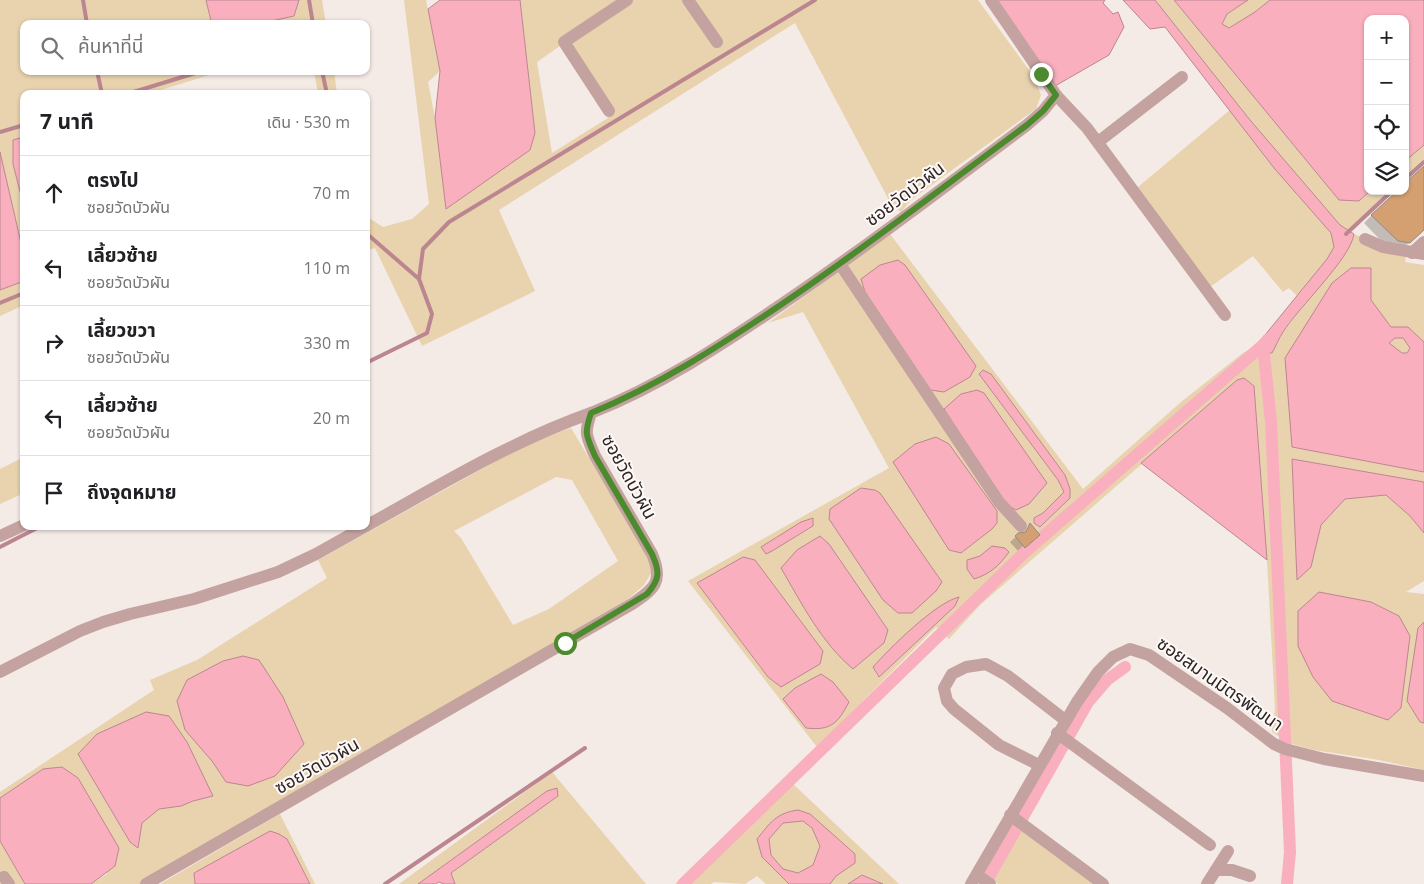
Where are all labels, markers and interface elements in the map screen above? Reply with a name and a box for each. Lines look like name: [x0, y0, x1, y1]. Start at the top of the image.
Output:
map controls: [1364, 15, 1409, 195]
button: +: [1364, 15, 1409, 60]
search box: [20, 20, 370, 75]
text: ค้นหาที่นี่: [78, 33, 143, 59]
icon: search: [38, 34, 66, 62]
button: −: [1364, 60, 1409, 105]
route end: [1030, 63, 1053, 86]
button: locate: [1364, 105, 1409, 150]
text: 7 นาที: [40, 107, 94, 135]
text: เดิน · 530 m: [267, 111, 350, 133]
button: layers: [1364, 150, 1409, 195]
street label: ซอยวัดบัวผัน: [860, 156, 949, 231]
text: ตรงไป: [87, 167, 139, 193]
icon: ahead: [40, 179, 68, 207]
text: 70 m: [313, 182, 350, 204]
text: ซอยวัดบัวผัน: [87, 196, 170, 218]
text: เลี้ยวซ้าย: [87, 242, 158, 268]
icon: left: [40, 254, 68, 282]
text: 110 m: [304, 257, 350, 279]
text: ซอยวัดบัวผัน: [87, 271, 170, 293]
text: เลี้ยวขวา: [87, 317, 156, 343]
icon: right: [40, 329, 68, 357]
text: 330 m: [304, 332, 350, 354]
text: ซอยวัดบัวผัน: [87, 346, 170, 368]
text: เลี้ยวซ้าย: [87, 392, 158, 418]
icon: left: [40, 404, 68, 432]
text: 20 m: [313, 407, 350, 429]
text: ซอยวัดบัวผัน: [87, 421, 170, 443]
street label: ซอยวัดบัวผัน: [597, 430, 663, 523]
icon: arrive: [40, 479, 68, 507]
text: ถึงจุดหมาย: [87, 479, 177, 505]
street label: ซอยสมานมิตรพัฒนา: [1153, 631, 1289, 736]
route start: [554, 632, 577, 655]
street label: ซอยวัดบัวผัน: [270, 731, 363, 799]

